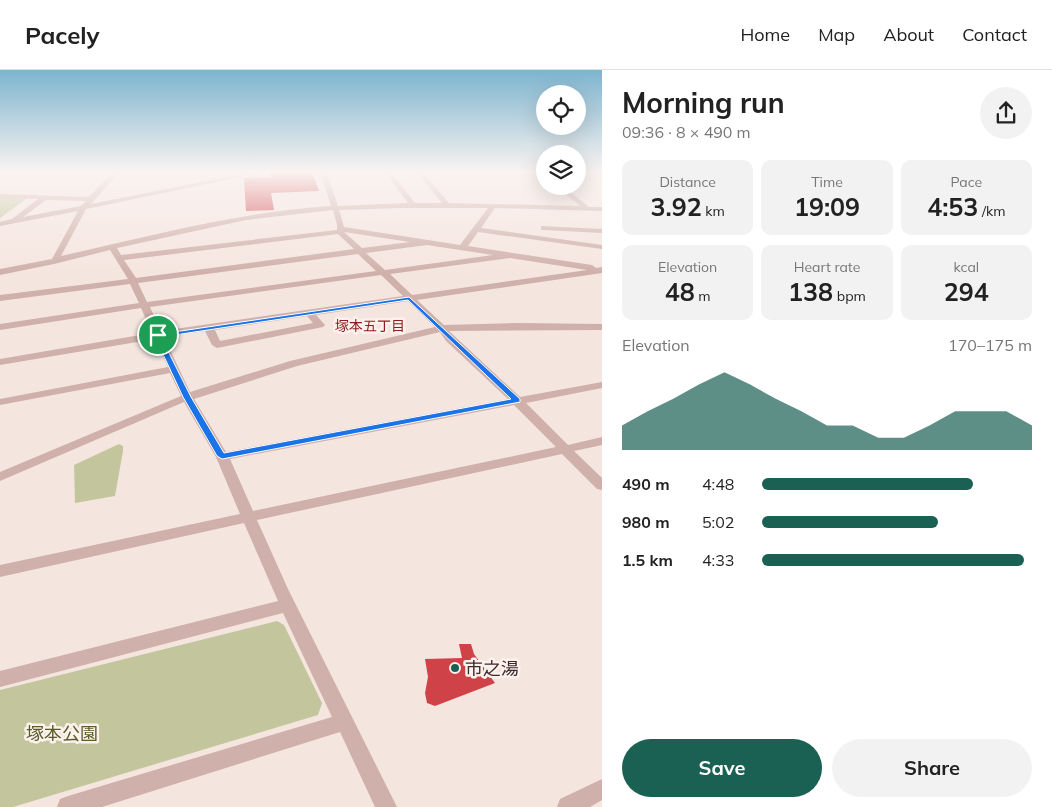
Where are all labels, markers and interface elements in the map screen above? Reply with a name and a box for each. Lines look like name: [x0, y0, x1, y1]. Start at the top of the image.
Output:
text: Pacely: [25, 20, 100, 50]
text: Home: [740, 23, 790, 46]
text: Map: [818, 23, 855, 46]
text: About: [883, 23, 934, 46]
text: Contact: [962, 23, 1027, 46]
map controls: [536, 85, 586, 195]
button: locate: [536, 85, 586, 135]
text: Morning run: [622, 85, 785, 120]
button: share: [980, 87, 1032, 139]
text: 09:36 · 8 × 490 m: [622, 122, 751, 142]
button: layers: [536, 145, 586, 195]
text: Distance: [659, 173, 716, 191]
text: Time: [811, 173, 843, 191]
text: Pace: [951, 173, 982, 191]
text: 3.92: [650, 191, 702, 222]
text: 19:09: [794, 191, 860, 222]
text: 4:53: [927, 191, 978, 222]
text: km: [702, 202, 725, 220]
text: /km: [978, 202, 1005, 220]
text: Elevation: [658, 258, 717, 276]
text: Heart rate: [794, 258, 860, 276]
text: kcal: [954, 258, 979, 276]
text: 48: [665, 276, 695, 307]
text: 138: [788, 276, 833, 307]
text: 294: [944, 276, 989, 307]
text: m: [695, 287, 711, 305]
text: bpm: [833, 287, 866, 305]
pin: [137, 314, 179, 356]
district label: 塚本五丁目: [335, 317, 405, 335]
icon: arrive: [144, 321, 172, 349]
text: Elevation: [622, 335, 690, 355]
text: 170–175 m: [948, 335, 1032, 355]
text: 490 m: [622, 474, 670, 494]
text: 4:48: [702, 474, 734, 494]
text: 980 m: [622, 512, 670, 532]
text: 5:02: [702, 512, 734, 532]
text: 1.5 km: [622, 550, 673, 570]
text: 4:33: [702, 550, 734, 570]
place label: 市之湯: [465, 657, 519, 680]
marker: 市之湯: [449, 662, 461, 674]
park label: 塚本公園: [26, 722, 98, 745]
button: Save: [622, 739, 822, 797]
button: Share: [832, 739, 1032, 797]

